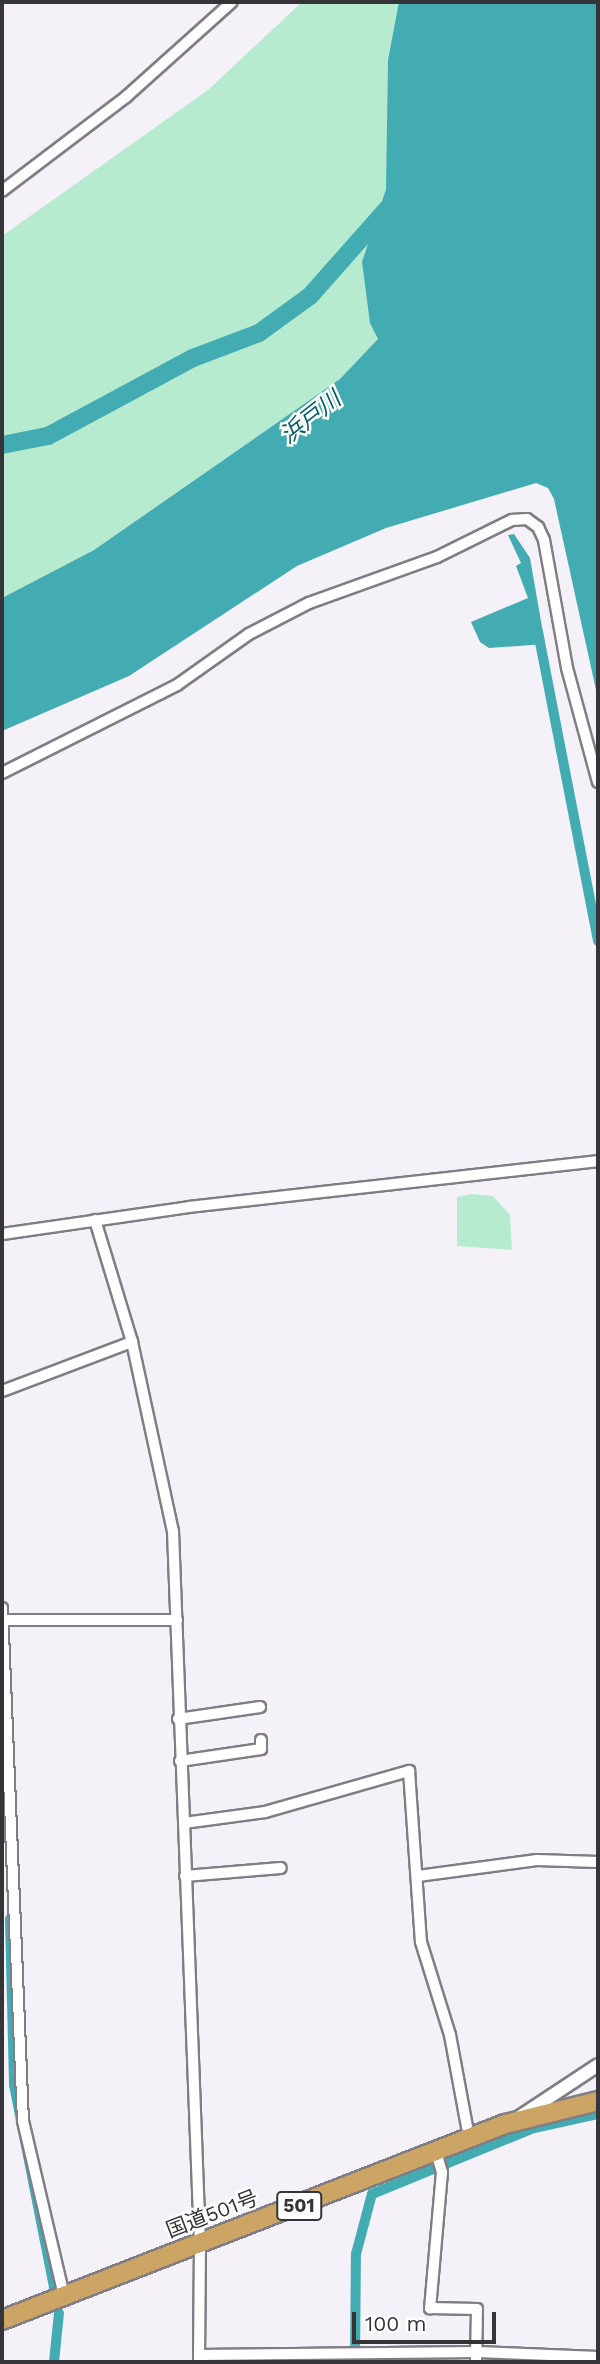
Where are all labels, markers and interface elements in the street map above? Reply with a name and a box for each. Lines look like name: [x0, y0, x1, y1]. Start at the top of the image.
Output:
water label: 浜戸川: [275, 386, 347, 450]
street label: 国道501号: [162, 2185, 262, 2243]
road number: 501: [274, 2190, 324, 2222]
scale bar: [355, 2298, 498, 2342]
text: 100 m: [365, 2311, 427, 2336]

